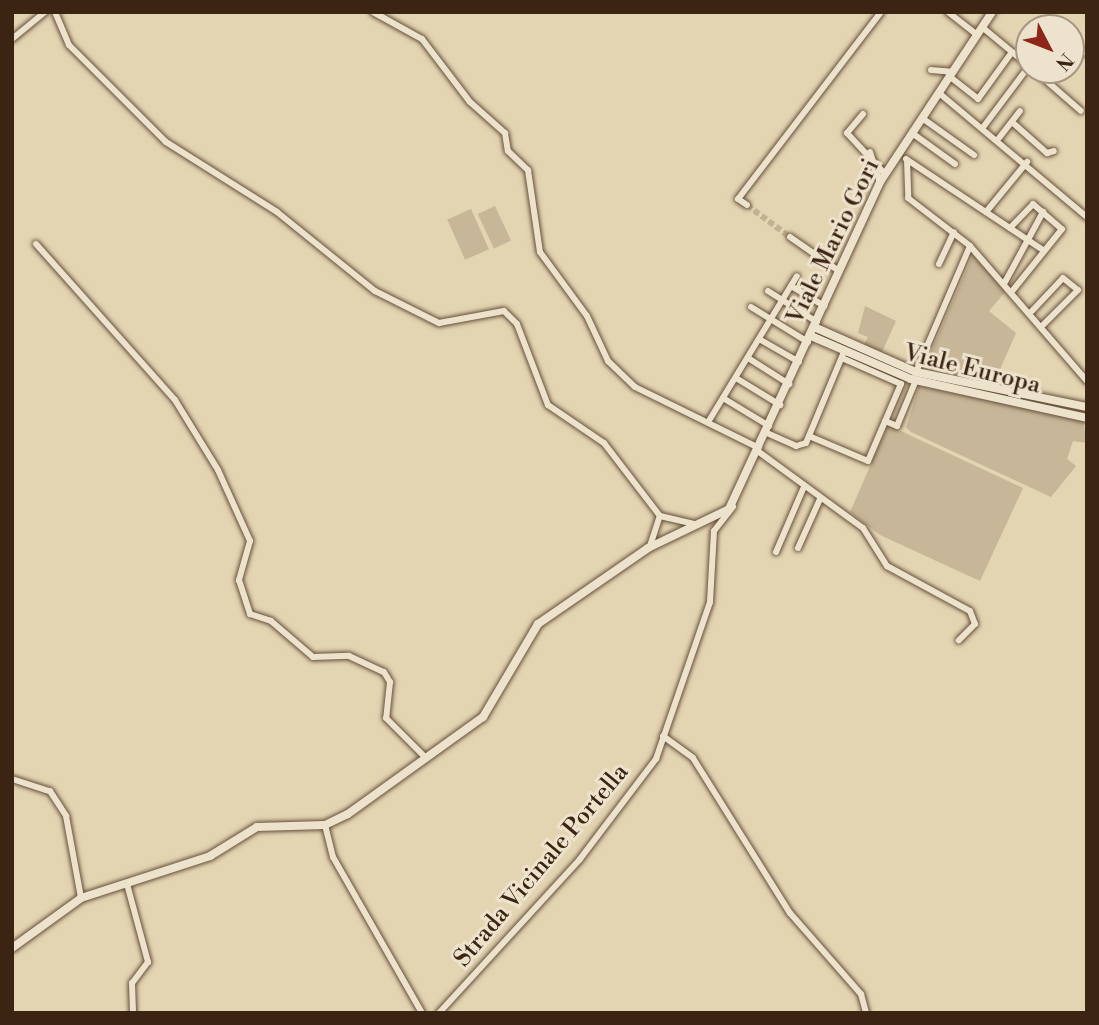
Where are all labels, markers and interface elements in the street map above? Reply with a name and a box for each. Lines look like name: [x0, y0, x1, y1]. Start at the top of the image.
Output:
north arrow: [1015, 14, 1085, 84]
text: N: [1050, 48, 1078, 75]
street label: Viale Mario Gori: [781, 155, 887, 329]
street label: Viale Europa: [901, 339, 1043, 401]
street label: Strada Vicinale Portella: [449, 759, 635, 973]

